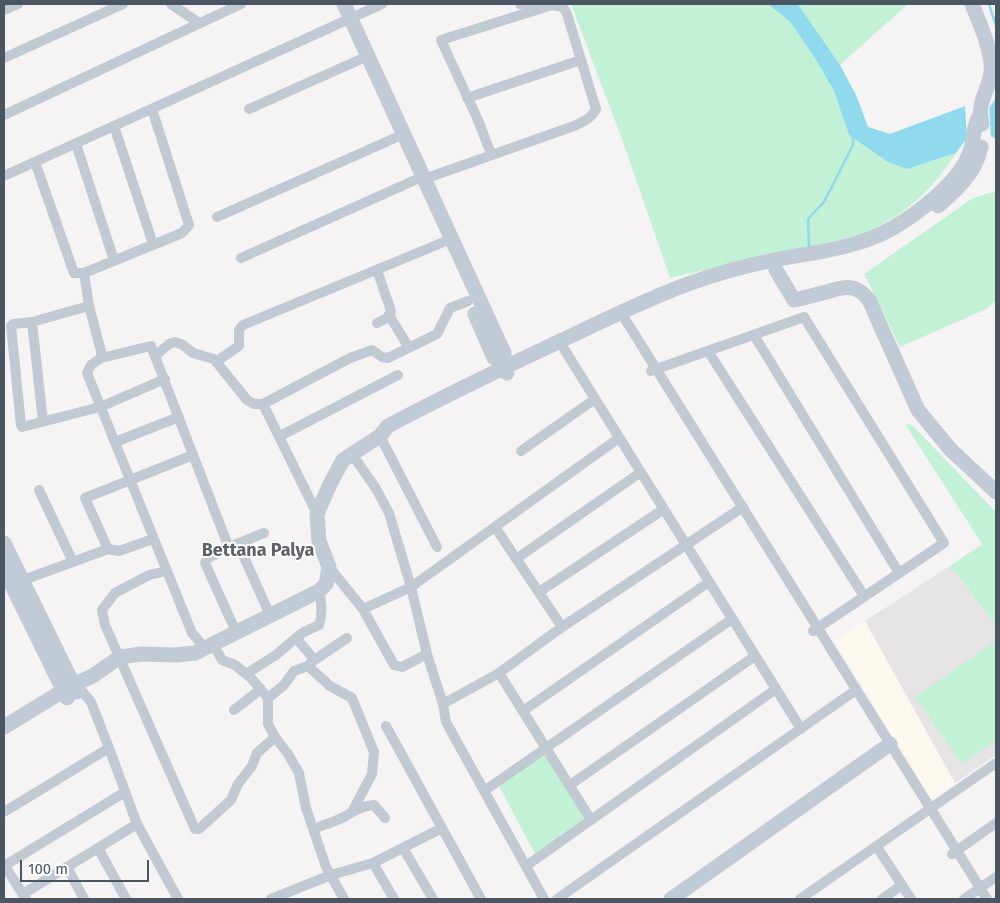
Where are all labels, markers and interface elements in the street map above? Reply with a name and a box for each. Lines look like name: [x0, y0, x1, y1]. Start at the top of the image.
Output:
district label: Bettana Palya: [202, 540, 314, 562]
scale bar: [22, 850, 151, 882]
text: 100 m: [28, 860, 68, 878]

